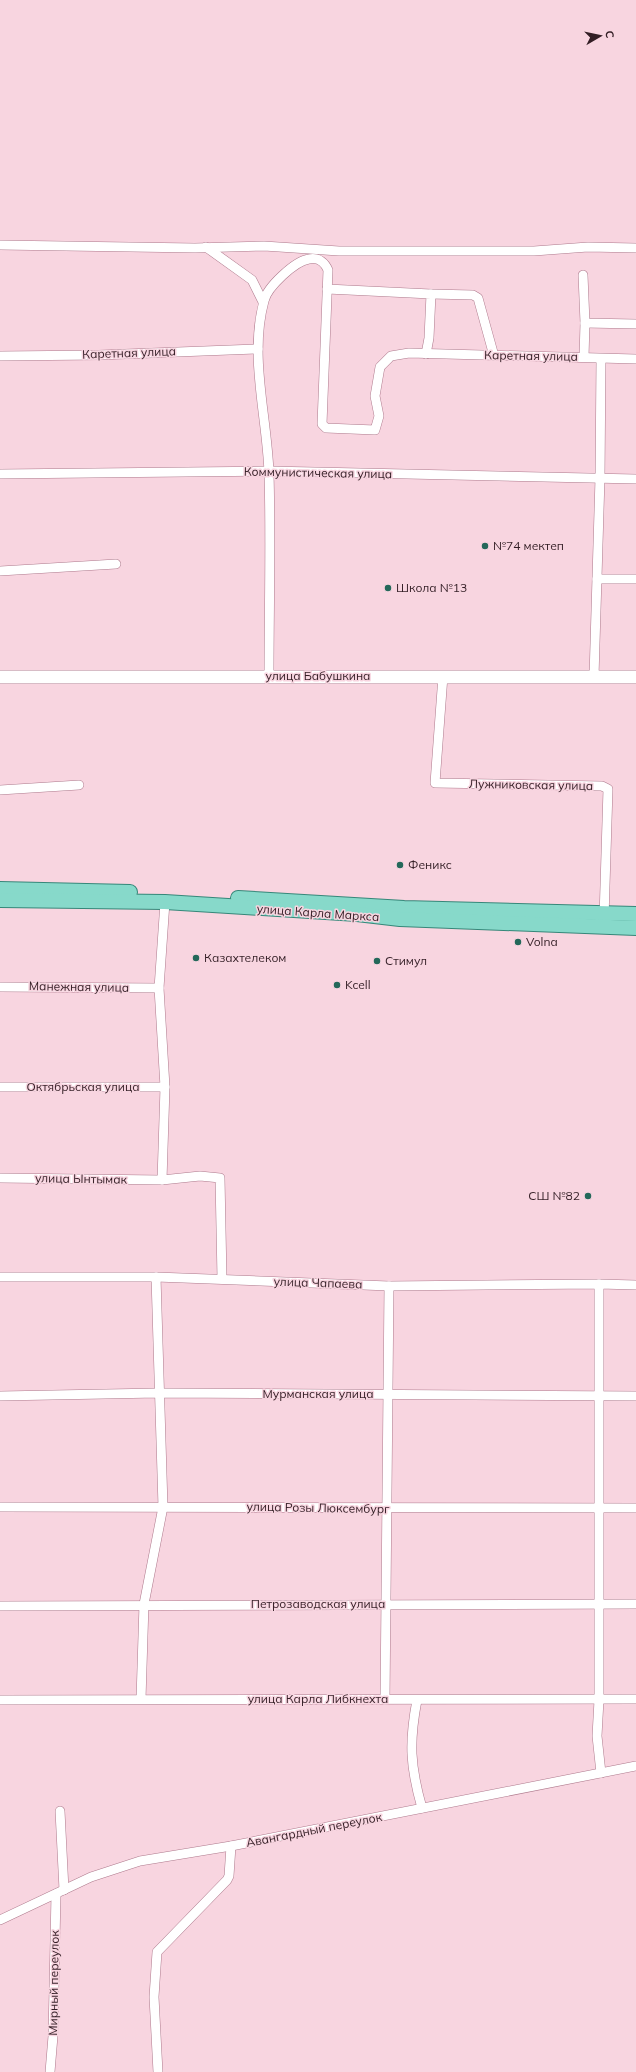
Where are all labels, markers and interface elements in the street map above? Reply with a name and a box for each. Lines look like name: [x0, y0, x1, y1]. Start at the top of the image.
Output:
north arrow: [580, 16, 620, 56]
text: С: [602, 30, 617, 40]
street label: Каретная улица: [82, 343, 176, 362]
street label: Каретная улица: [484, 347, 578, 364]
street label: Коммунистическая улица: [244, 464, 392, 481]
place label: №74 мектеп: [493, 538, 564, 553]
marker: №74 мектеп: [480, 541, 490, 551]
place label: Школа №13: [396, 580, 467, 595]
marker: Школа №13: [383, 583, 393, 593]
street label: улица Бабушкина: [266, 668, 370, 683]
street label: Лужниковская улица: [469, 776, 593, 793]
place label: Феникс: [408, 857, 452, 872]
marker: Феникс: [395, 860, 405, 870]
street label: улица Карла Маркса: [256, 901, 380, 924]
place label: Volna: [526, 934, 558, 949]
marker: Volna: [513, 937, 523, 947]
place label: Казахтелеком: [204, 950, 286, 965]
marker: Казахтелеком: [191, 953, 201, 963]
place label: Стимул: [385, 953, 427, 968]
marker: Стимул: [372, 956, 382, 966]
place label: Kcell: [345, 977, 371, 992]
street label: Манежная улица: [29, 978, 129, 995]
marker: Kcell: [332, 980, 342, 990]
street label: Октябрьская улица: [26, 1079, 140, 1094]
street label: улица Ынтымак: [35, 1170, 128, 1187]
place label: СШ №82: [528, 1188, 580, 1203]
marker: СШ №82: [583, 1191, 593, 1201]
street label: улица Чапаева: [273, 1273, 363, 1292]
street label: Мурманская улица: [262, 1386, 374, 1401]
street label: улица Розы Люксембург: [247, 1499, 390, 1516]
street label: Петрозаводская улица: [251, 1596, 385, 1611]
street label: улица Карла Либкнехта: [248, 1691, 388, 1706]
street label: Авангардный переулок: [245, 1809, 384, 1850]
street label: Мирный переулок: [45, 1930, 62, 2036]

